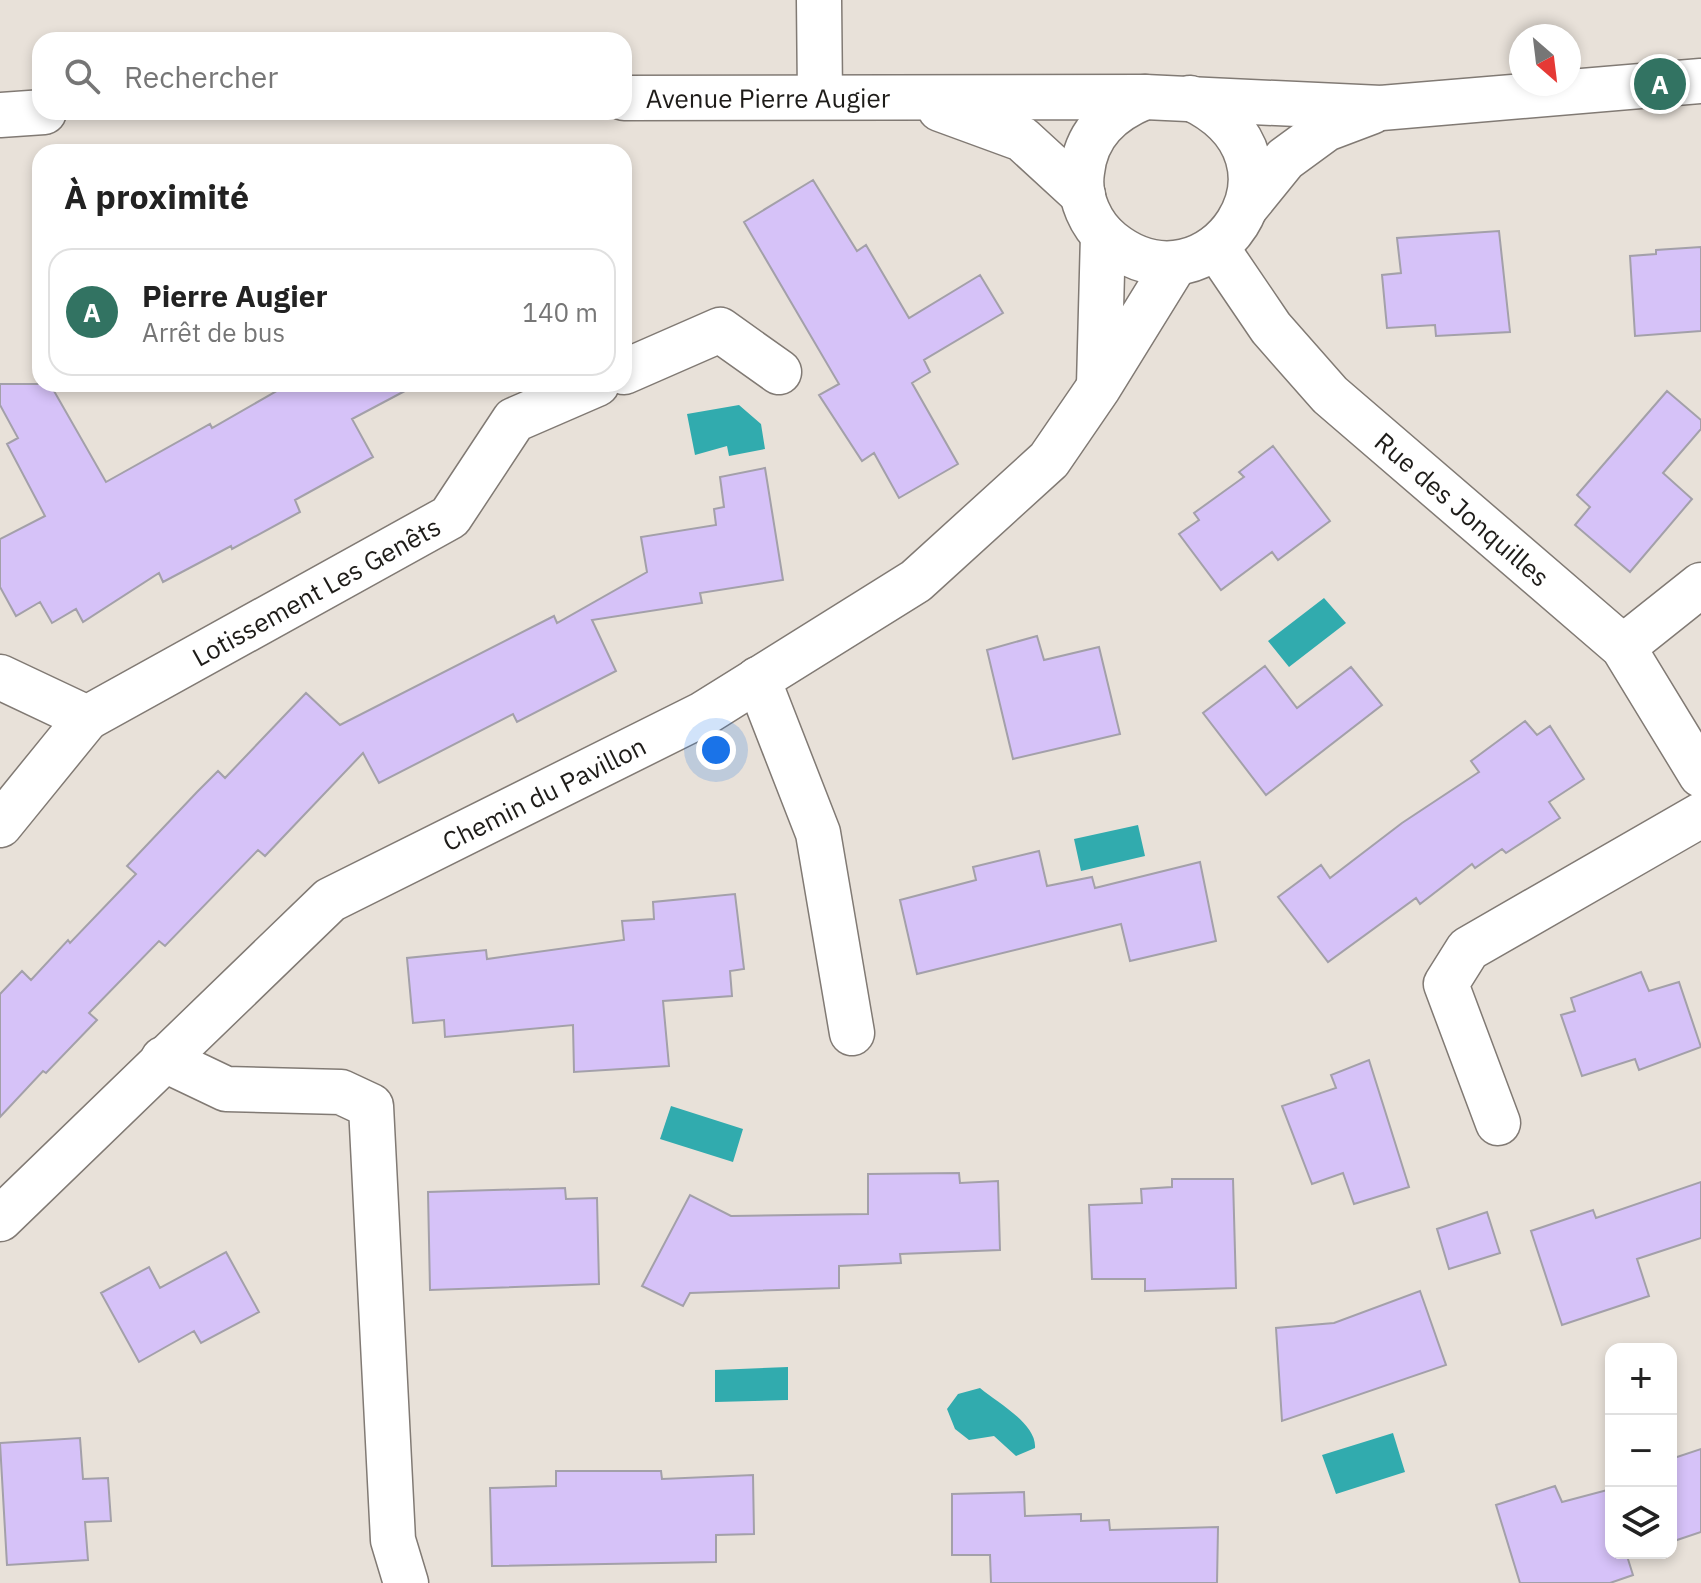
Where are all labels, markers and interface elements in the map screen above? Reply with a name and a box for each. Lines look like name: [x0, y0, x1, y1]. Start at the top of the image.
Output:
north arrow: [1509, 24, 1581, 96]
search box: [32, 32, 632, 120]
icon: search: [60, 54, 104, 98]
pin: A: [1634, 54, 1686, 114]
text: Rechercher: [124, 57, 278, 96]
street label: Avenue Pierre Augier: [646, 80, 891, 115]
text: À proximité: [64, 174, 249, 218]
text: Pierre Augier: [142, 276, 328, 315]
text: A: [83, 295, 101, 329]
text: 140 m: [522, 295, 598, 329]
text: Arrêt de bus: [142, 315, 285, 349]
street label: Rue des Jonquilles: [1368, 424, 1557, 594]
street label: Lotissement Les Genêts: [186, 509, 446, 674]
street label: Chemin du Pavillon: [436, 728, 651, 858]
your location: [696, 730, 736, 770]
map controls: [1605, 1343, 1677, 1559]
button: +: [1605, 1343, 1677, 1415]
button: −: [1605, 1415, 1677, 1487]
button: layers: [1605, 1487, 1677, 1559]

